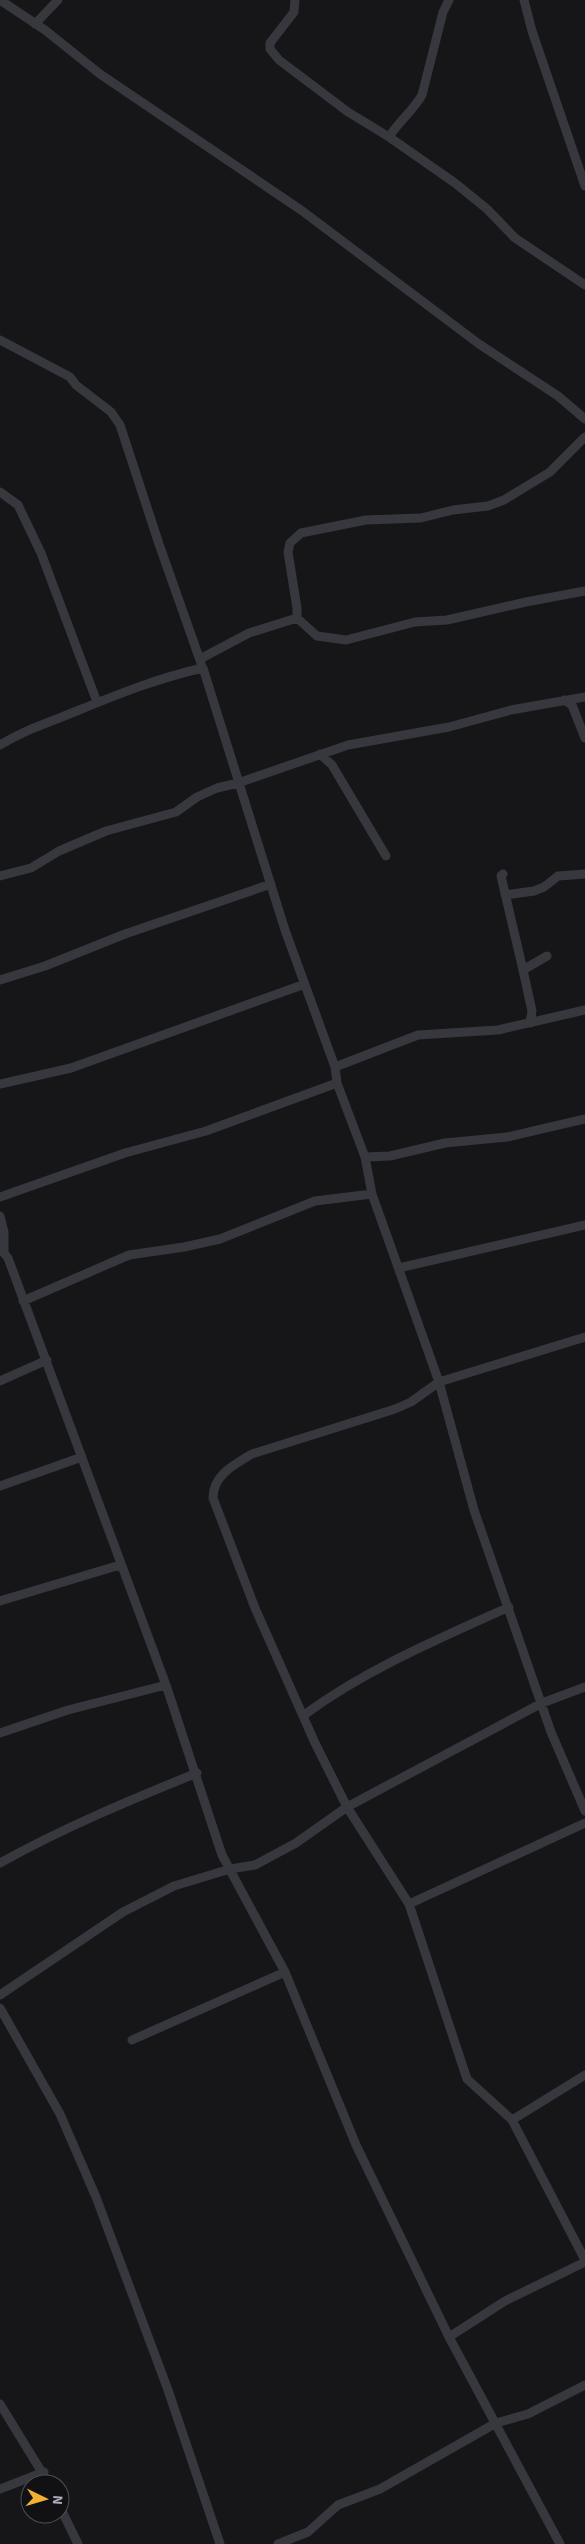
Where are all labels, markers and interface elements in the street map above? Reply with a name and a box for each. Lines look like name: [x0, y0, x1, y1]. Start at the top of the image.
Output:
north arrow: [20, 2474, 70, 2524]
text: N: [47, 2495, 67, 2506]

